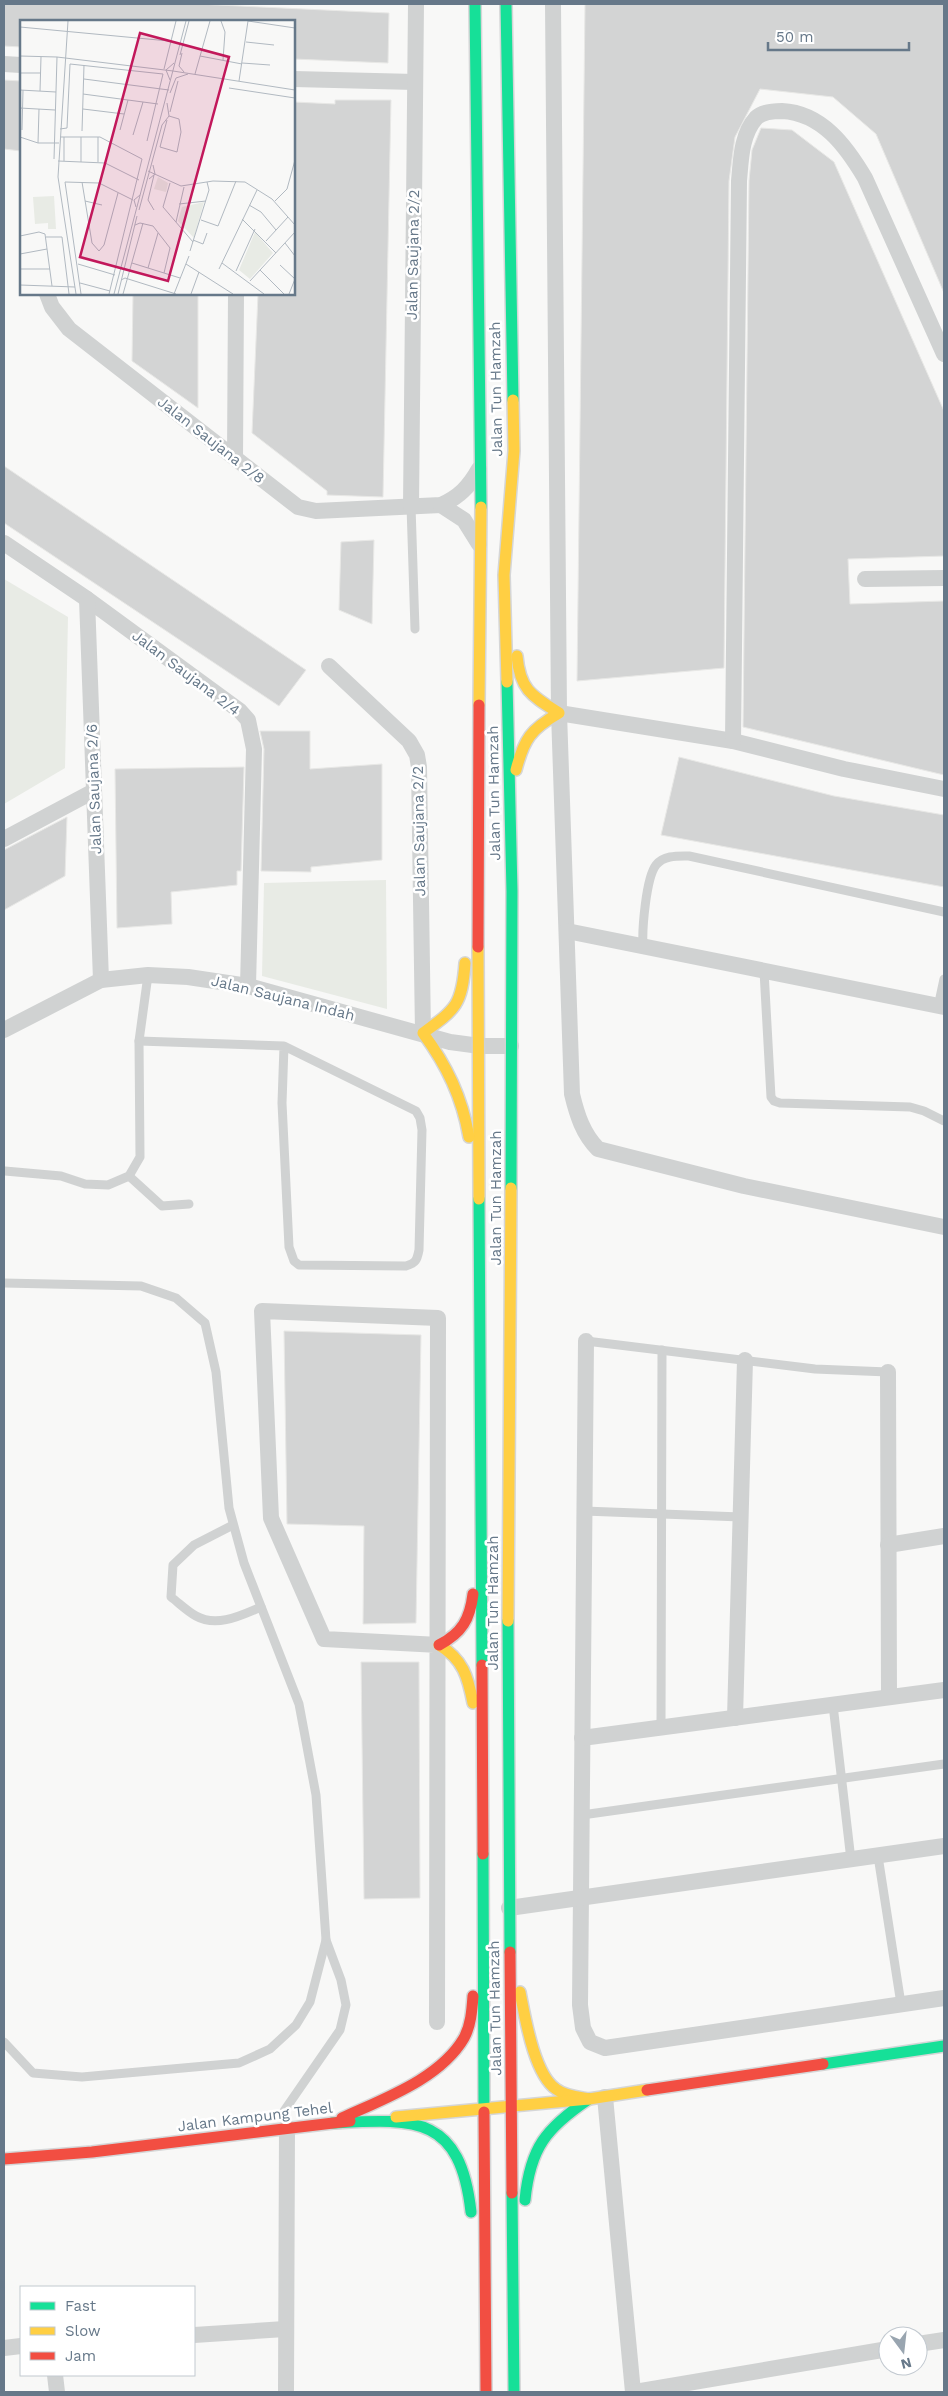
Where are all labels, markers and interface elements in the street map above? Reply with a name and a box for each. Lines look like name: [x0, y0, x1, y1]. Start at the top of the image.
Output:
inset map: [20, 20, 295, 295]
scale bar: [768, 20, 909, 52]
text: 50 m: [776, 28, 813, 46]
street label: Jalan Saujana 2/2: [403, 190, 423, 320]
street label: Jalan Tun Hamzah: [486, 321, 506, 457]
street label: Jalan Saujana 2/8: [154, 393, 268, 487]
street label: Jalan Saujana 2/4: [129, 627, 243, 719]
street label: Jalan Saujana 2/6: [83, 723, 105, 855]
street label: Jalan Tun Hamzah: [484, 725, 504, 861]
street label: Jalan Saujana 2/2: [409, 766, 429, 896]
street label: Jalan Saujana Indah: [209, 971, 357, 1025]
street label: Jalan Tun Hamzah: [487, 1130, 505, 1266]
street label: Jalan Tun Hamzah: [484, 1535, 502, 1671]
street label: Jalan Tun Hamzah: [485, 1940, 505, 2076]
street label: Jalan Kampung Tehel: [177, 2099, 334, 2135]
legend: [20, 2286, 195, 2376]
text: Fast: [65, 2297, 97, 2315]
text: Slow: [65, 2322, 101, 2340]
north arrow: [878, 2326, 928, 2376]
text: Jam: [65, 2347, 96, 2365]
text: N: [899, 2354, 913, 2373]

